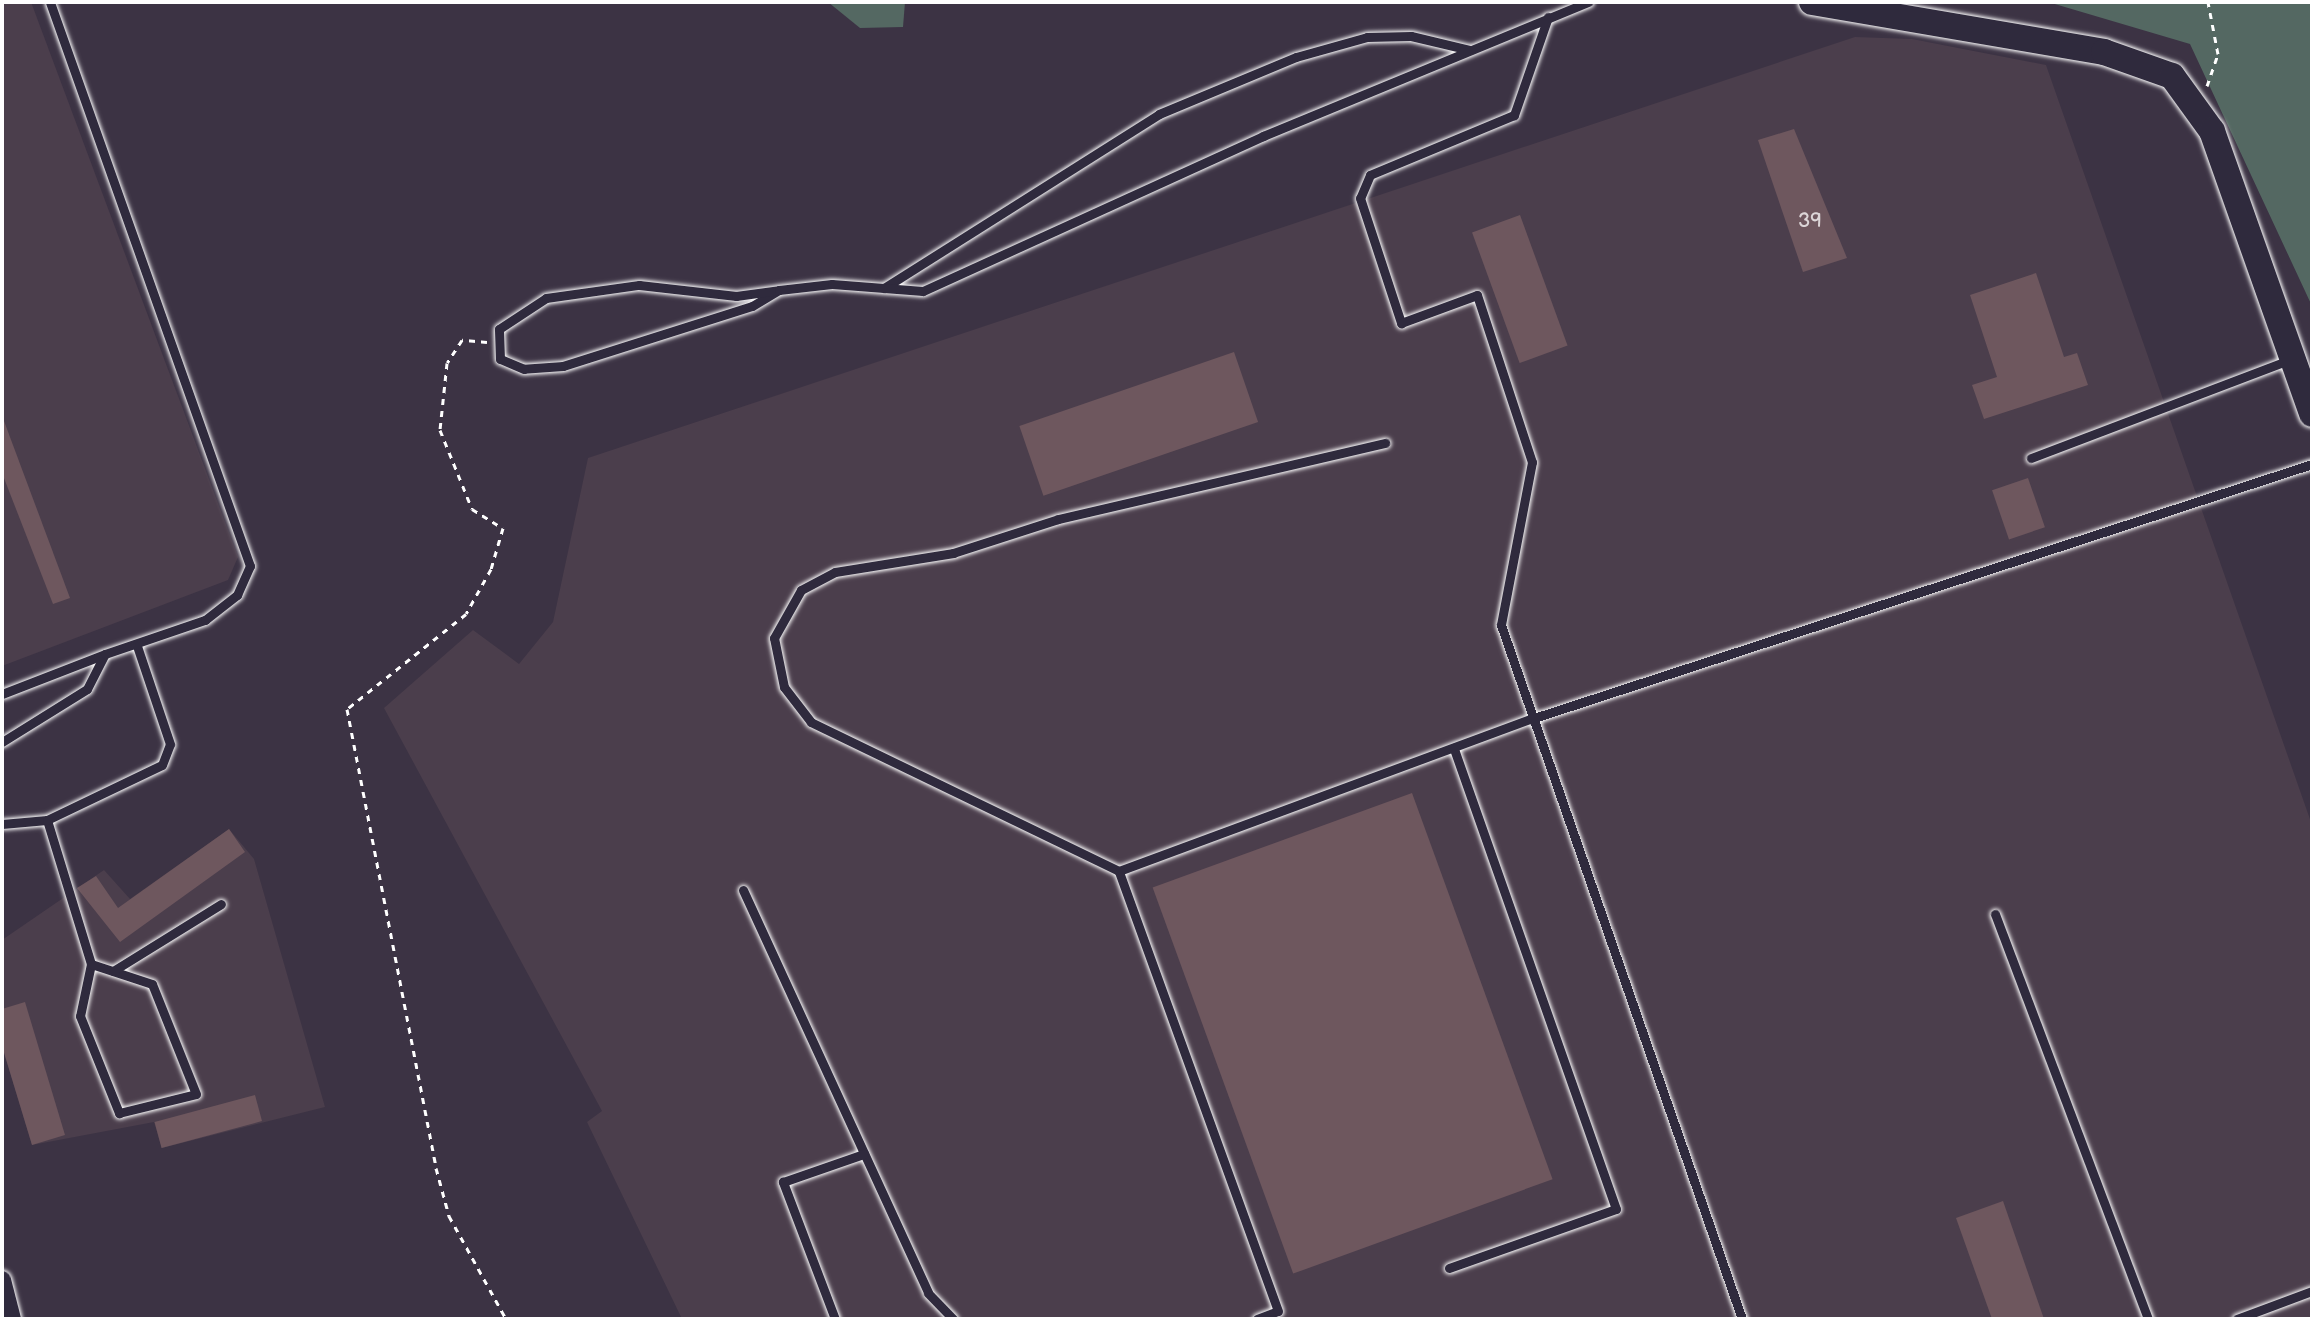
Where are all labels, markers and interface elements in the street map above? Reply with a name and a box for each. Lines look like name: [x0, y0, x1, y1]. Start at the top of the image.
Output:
house number: 39: [1798, 209, 1822, 233]

